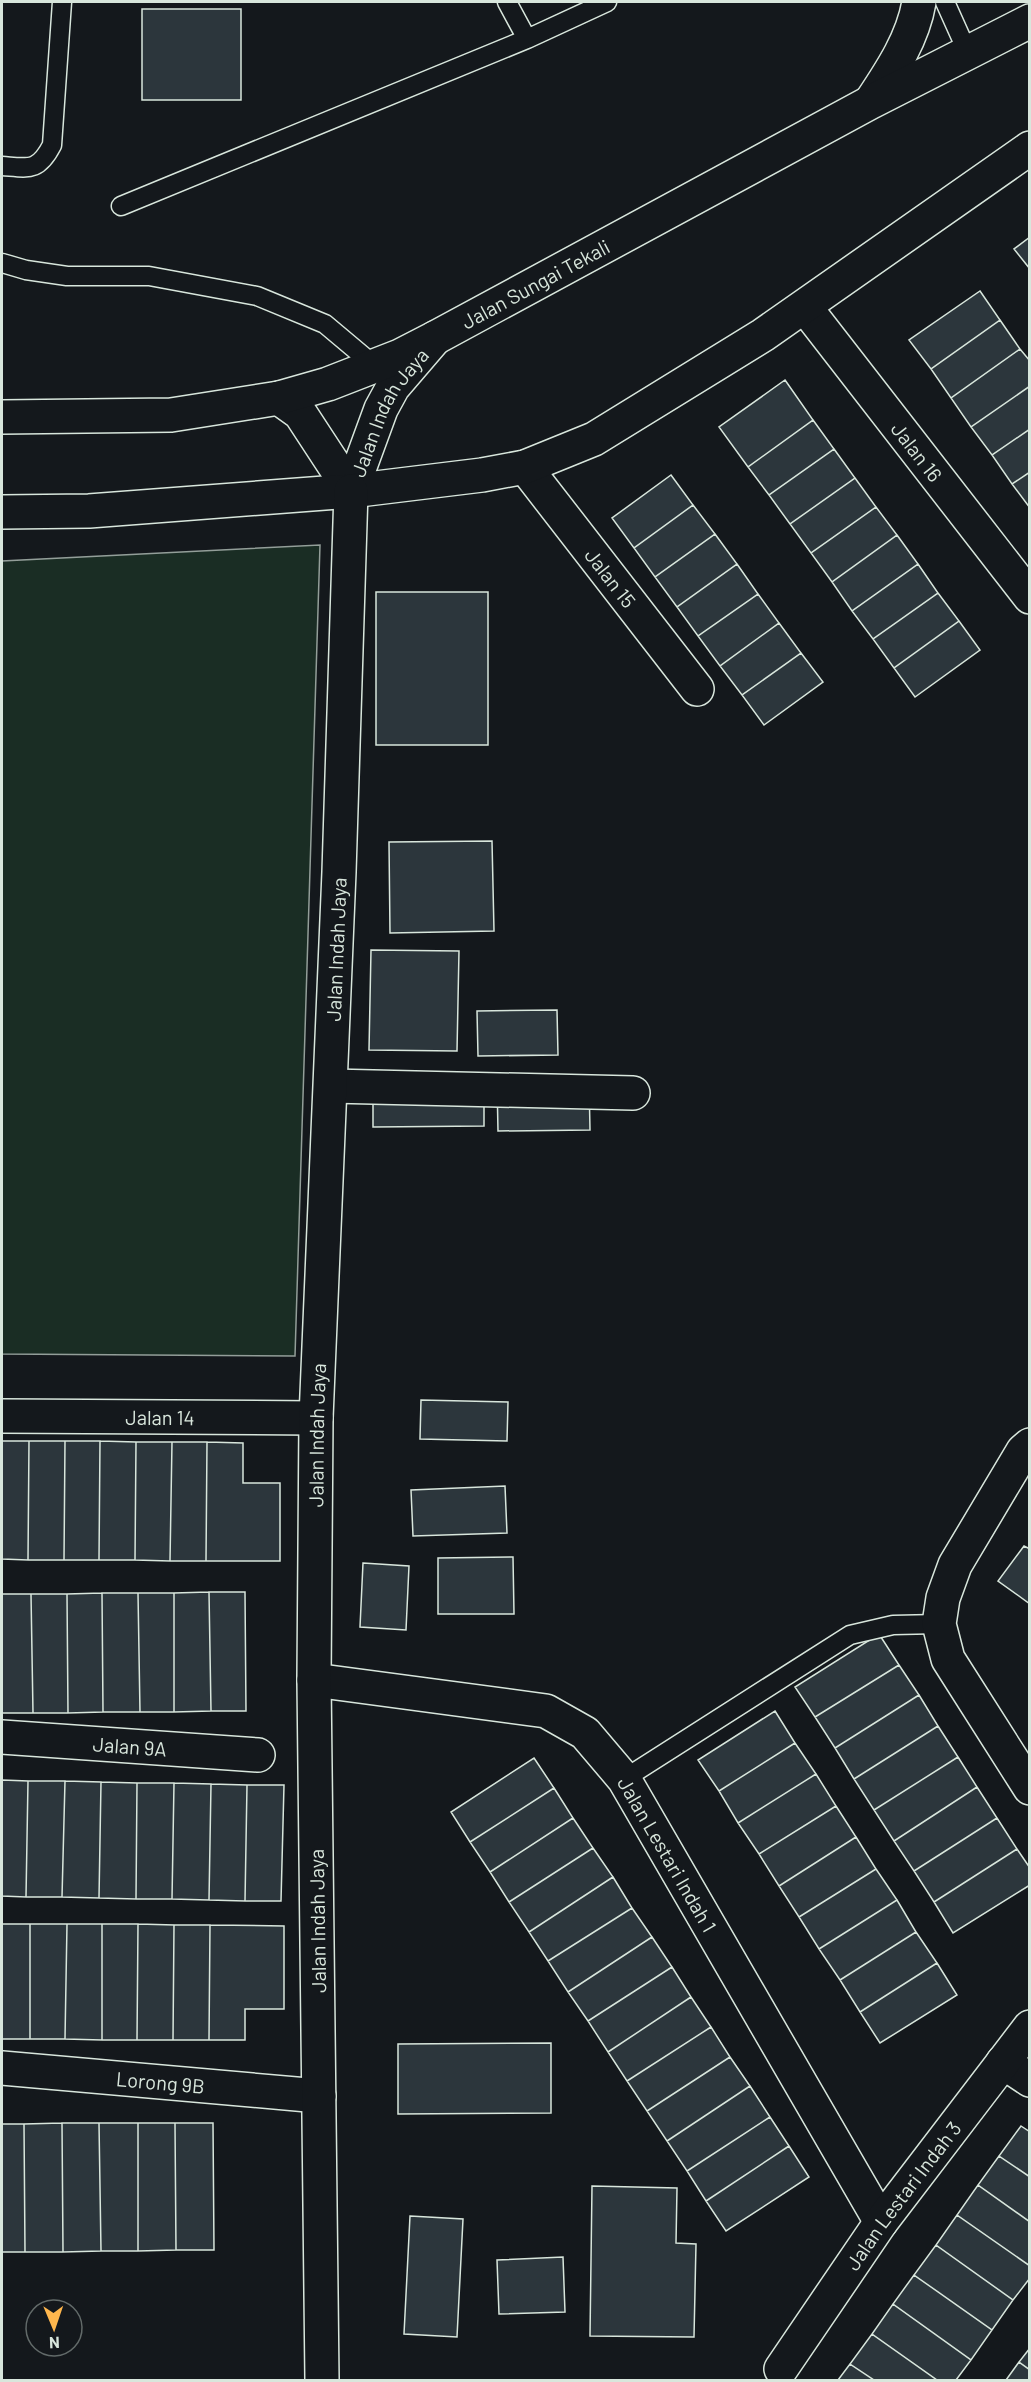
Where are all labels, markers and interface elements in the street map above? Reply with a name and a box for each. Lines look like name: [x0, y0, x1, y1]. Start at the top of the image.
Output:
street label: Jalan Sungai Tekali: [457, 234, 614, 334]
street label: Jalan Indah Jaya: [345, 343, 433, 480]
street label: Jalan 16: [887, 417, 948, 486]
street label: Jalan 15: [580, 543, 641, 612]
street label: Jalan Indah Jaya: [321, 877, 351, 1022]
street label: Jalan Indah Jaya: [303, 1363, 330, 1507]
street label: Jalan 14: [125, 1405, 195, 1429]
street label: Jalan 9A: [92, 1731, 167, 1761]
street label: Jalan Lestari Indah 1: [613, 1772, 722, 1936]
street label: Jalan Indah Jaya: [304, 1849, 330, 1993]
street label: Lorong 9B: [115, 2066, 206, 2098]
street label: Jalan Lestari Indah 3: [840, 2116, 966, 2274]
north arrow: [24, 2298, 84, 2358]
text: N: [49, 2334, 60, 2353]

